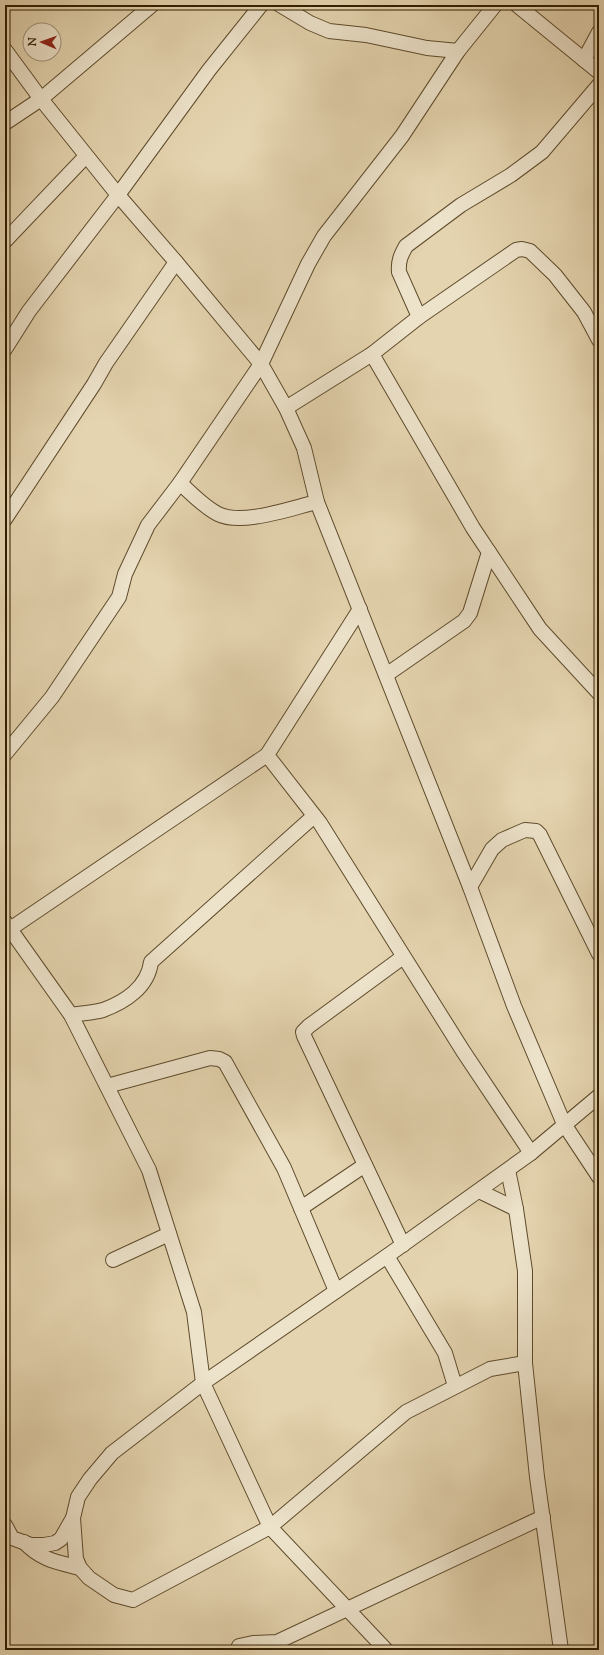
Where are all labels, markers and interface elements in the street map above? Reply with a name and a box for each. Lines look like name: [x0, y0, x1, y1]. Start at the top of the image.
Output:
north arrow: [22, 22, 62, 62]
text: N: [25, 37, 41, 47]

